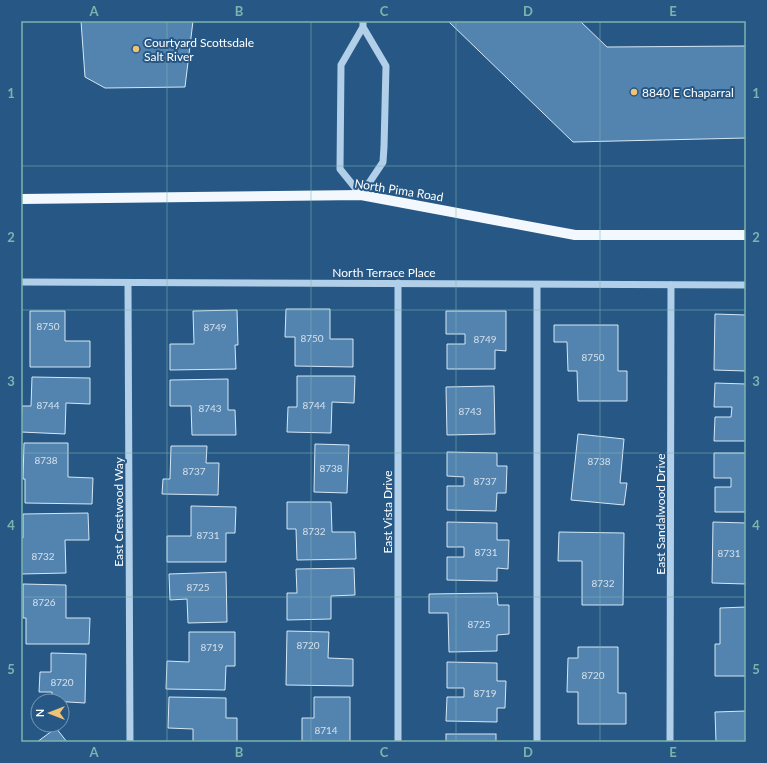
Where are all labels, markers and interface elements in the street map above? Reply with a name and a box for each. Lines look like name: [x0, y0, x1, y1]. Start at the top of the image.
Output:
text: A: [88, 3, 99, 19]
text: B: [235, 3, 244, 19]
text: C: [380, 3, 389, 19]
text: D: [523, 3, 533, 19]
text: E: [669, 3, 677, 19]
place label: Courtyard Scottsdale Salt River: [144, 35, 254, 64]
marker: Courtyard Scottsdale Salt River: [131, 44, 141, 54]
text: 1: [7, 85, 15, 101]
place label: 8840 E Chaparral: [642, 85, 734, 100]
text: 1: [752, 85, 760, 101]
marker: 8840 E Chaparral: [629, 87, 639, 97]
street label: North Pima Road: [353, 176, 445, 204]
text: 2: [7, 229, 15, 245]
text: 2: [752, 229, 760, 245]
street label: North Terrace Place: [332, 265, 436, 280]
house number: 8750: [36, 320, 60, 332]
house number: 8749: [203, 321, 227, 333]
house number: 8750: [300, 332, 324, 344]
house number: 8749: [473, 333, 497, 345]
house number: 8750: [581, 351, 605, 363]
text: 3: [7, 373, 15, 389]
text: 3: [752, 373, 760, 389]
house number: 8744: [36, 399, 60, 411]
house number: 8744: [302, 399, 326, 411]
house number: 8743: [198, 402, 222, 414]
house number: 8743: [458, 405, 482, 417]
street label: East Sandalwood Drive: [653, 453, 668, 575]
house number: 8738: [34, 454, 58, 466]
house number: 8738: [587, 455, 611, 467]
street label: East Crestwood Way: [111, 456, 126, 567]
house number: 8738: [319, 462, 343, 474]
house number: 8737: [182, 465, 206, 477]
street label: East Vista Drive: [380, 470, 395, 554]
house number: 8737: [473, 475, 497, 487]
text: 4: [7, 517, 15, 533]
text: 4: [752, 517, 760, 533]
house number: 8732: [302, 525, 326, 537]
house number: 8731: [196, 529, 220, 541]
house number: 8731: [474, 546, 498, 558]
house number: 8731: [717, 547, 741, 559]
house number: 8732: [31, 550, 55, 562]
house number: 8732: [591, 577, 615, 589]
house number: 8725: [186, 581, 210, 593]
house number: 8726: [32, 596, 56, 608]
house number: 8725: [467, 618, 491, 630]
house number: 8720: [296, 639, 320, 651]
house number: 8719: [200, 641, 224, 653]
text: 5: [7, 661, 15, 677]
text: 5: [752, 661, 760, 677]
house number: 8720: [581, 669, 605, 681]
house number: 8720: [50, 676, 74, 688]
house number: 8719: [473, 687, 497, 699]
north arrow: [30, 693, 70, 733]
text: N: [33, 709, 46, 717]
house number: 8714: [314, 724, 338, 736]
text: A: [88, 744, 99, 760]
text: B: [235, 744, 244, 760]
text: C: [380, 744, 389, 760]
text: D: [523, 744, 533, 760]
text: E: [669, 744, 677, 760]

